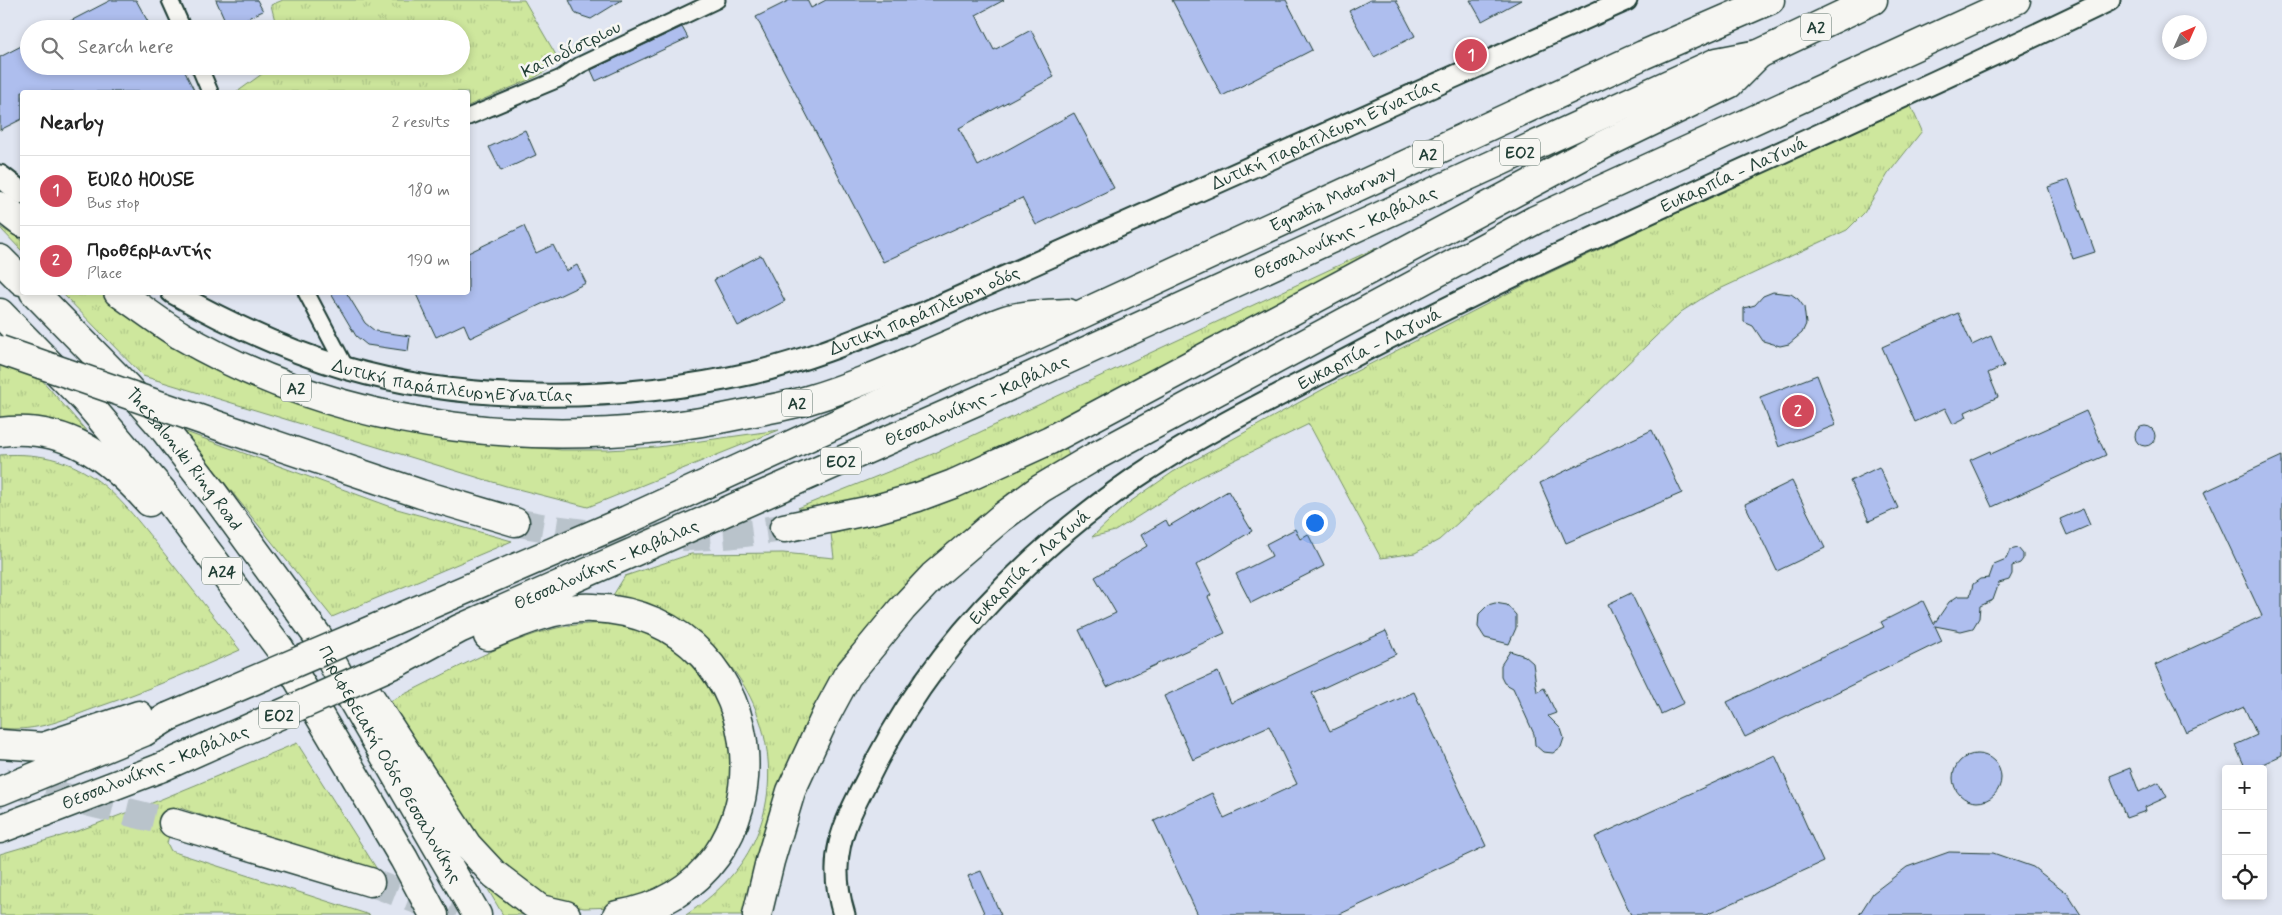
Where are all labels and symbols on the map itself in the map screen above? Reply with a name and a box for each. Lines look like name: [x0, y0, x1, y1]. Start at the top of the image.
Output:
road number: Α2: [1801, 14, 1831, 41]
street label: Καποδίστριου: [518, 15, 625, 84]
north arrow: [2162, 15, 2207, 60]
pin: 1: [1455, 36, 1487, 74]
street label: Δυτική παράπλευρη Εγνατίας: [1208, 74, 1444, 196]
street label: Ευκαρπία - Λαγυνά: [1657, 131, 1811, 219]
road number: ΕΟ2: [1500, 138, 1540, 166]
road number: Α2: [1413, 140, 1443, 168]
street label: Egnatia Motorway: [1266, 160, 1400, 239]
street label: Θεσσαλονίκης - Καβάλας: [1250, 181, 1441, 286]
street label: Δυτική παράπλευρη οδός: [826, 261, 1024, 362]
street label: Ευκαρπία - Λαγυνά: [1294, 302, 1446, 396]
street label: Θεσσαλονίκης - Καβάλας: [881, 349, 1073, 453]
street label: Δυτική παράπλευρηΕγνατίας: [329, 354, 573, 408]
road number: Α2: [281, 374, 311, 402]
street label: Thessaloniki Ring Road: [120, 383, 248, 536]
road number: Α2: [782, 389, 812, 416]
pin: 2: [1782, 392, 1814, 430]
road number: ΕΟ2: [821, 448, 861, 474]
street label: Ευκαρπία - Λαγυνά: [964, 504, 1096, 630]
your location: [1302, 510, 1328, 536]
street label: Θεσσαλονίκης - Καβάλας: [510, 514, 703, 616]
road number: Α24: [202, 558, 242, 584]
street label: Περιφερειακή Οδός Θεσσαλονίκης: [312, 641, 467, 888]
road number: ΕΟ2: [259, 702, 299, 728]
street label: Θεσσαλονίκης - Καβάλας: [58, 719, 252, 816]

